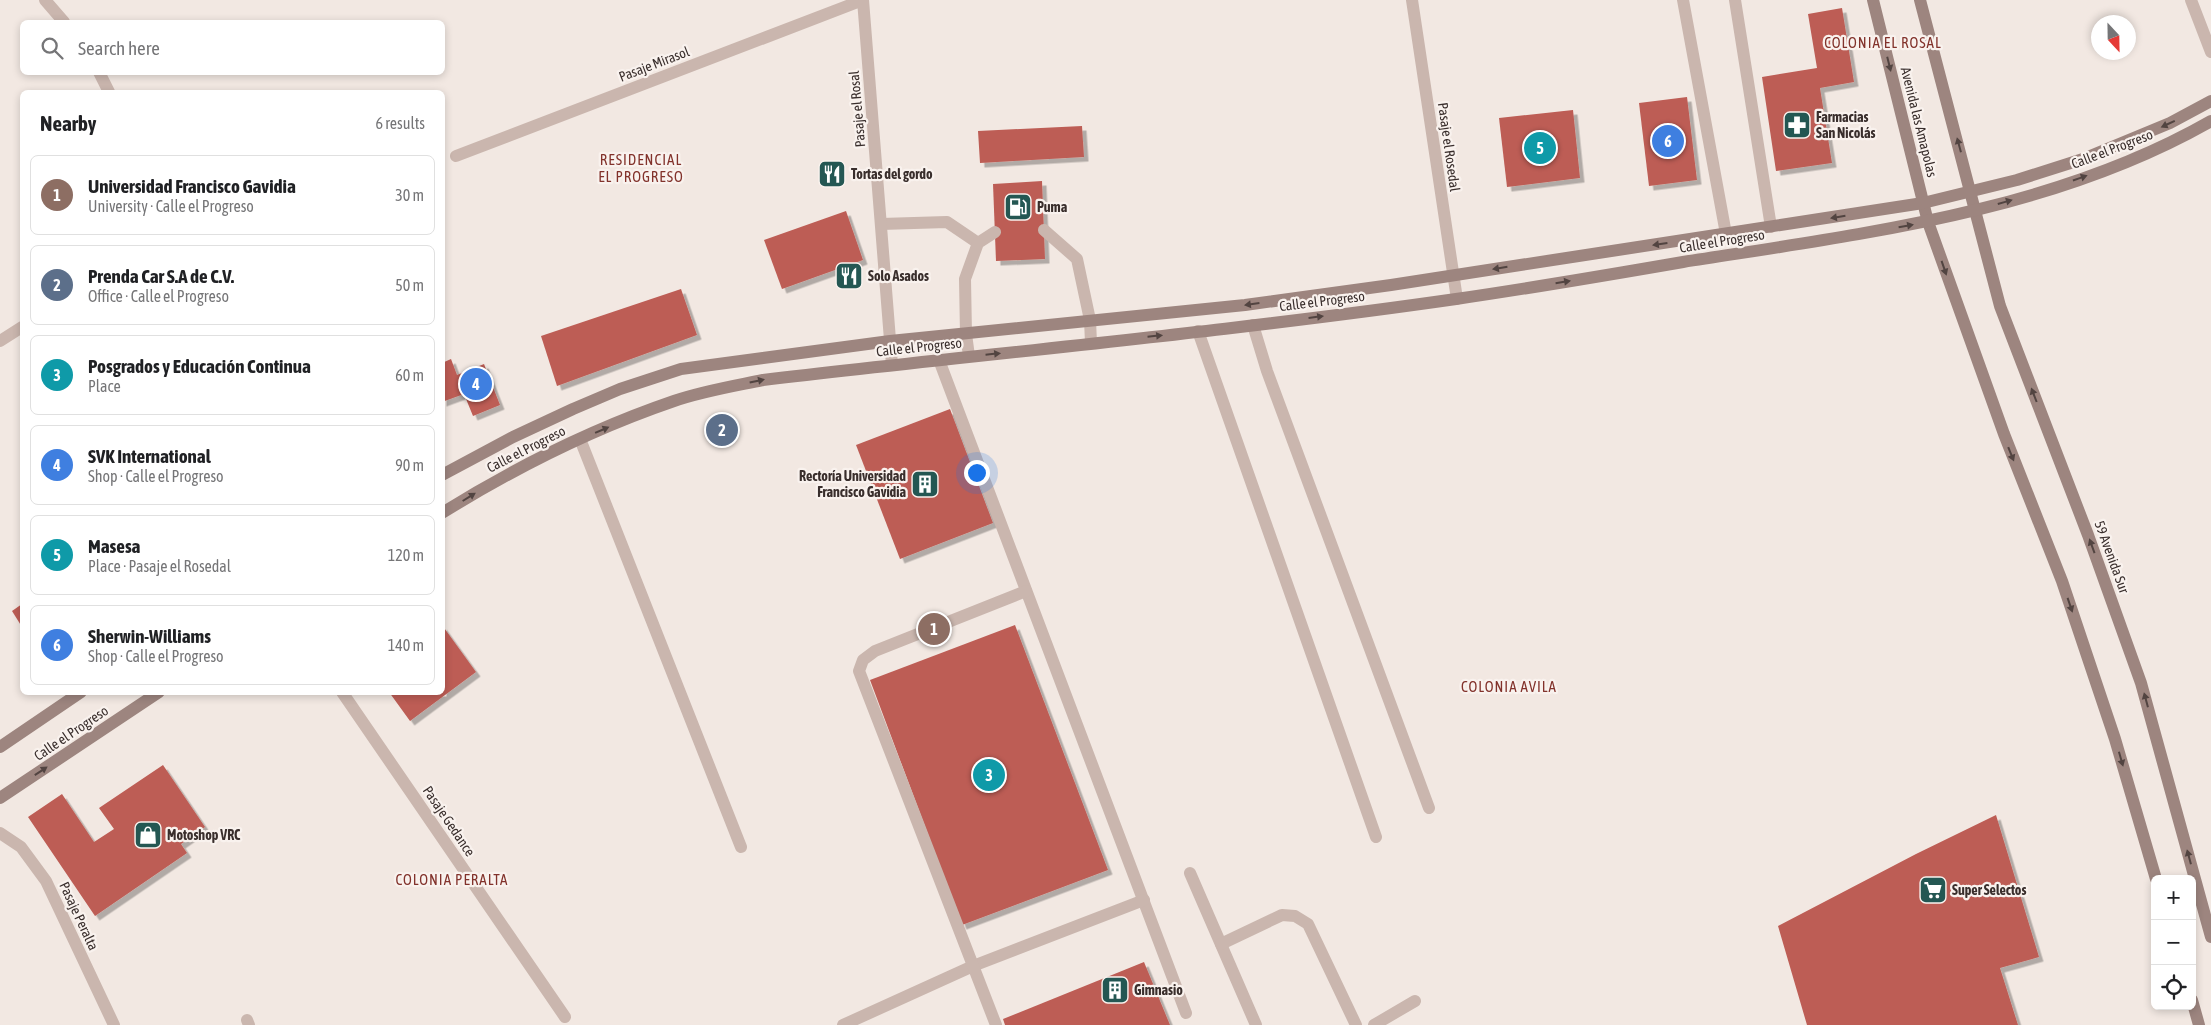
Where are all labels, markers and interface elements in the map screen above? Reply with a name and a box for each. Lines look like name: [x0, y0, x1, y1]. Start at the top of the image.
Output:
north arrow: [2091, 15, 2136, 60]
search box: [20, 20, 445, 75]
icon: search: [38, 34, 66, 62]
district label: COLONIA EL ROSAL: [1824, 34, 1942, 51]
text: Search here: [78, 37, 160, 59]
street label: Pasaje Mirasol: [616, 43, 692, 85]
one-way arrow: [1885, 57, 1893, 72]
street label: Avenida las Amapolas: [1898, 65, 1940, 179]
street label: Pasaje el Rosal: [846, 70, 868, 148]
street label: Pasaje el Rosedal: [1435, 101, 1463, 193]
place label: Farmacias San Nicolás: [1816, 109, 1876, 141]
pharmacy icon: Farmacias San Nicolás: [1782, 110, 1812, 140]
text: Nearby: [40, 111, 96, 135]
text: 6 results: [375, 114, 425, 132]
one-way arrow: [2161, 120, 2175, 128]
pin: 6: [1652, 122, 1684, 160]
street label: Calle el Progreso: [2069, 126, 2155, 172]
pin: 5: [1524, 129, 1556, 167]
one-way arrow: [1955, 138, 1963, 153]
district label: RESIDENCIAL EL PROGRESO: [598, 151, 684, 185]
restaurant icon: Tortas del gordo: [817, 159, 847, 189]
place label: Tortas del gordo: [851, 166, 933, 182]
one-way arrow: [2073, 174, 2088, 182]
text: Universidad Francisco Gavidia: [88, 175, 296, 197]
text: 1: [53, 186, 61, 204]
text: 30 m: [395, 186, 424, 204]
fuel station icon: Puma: [1003, 192, 1033, 222]
text: University · Calle el Progreso: [88, 197, 254, 215]
one-way arrow: [1998, 198, 2013, 206]
place label: Puma: [1037, 199, 1068, 215]
one-way arrow: [1830, 213, 1846, 221]
one-way arrow: [1898, 221, 1914, 229]
street label: Calle el Progreso: [1678, 226, 1766, 256]
one-way arrow: [1652, 240, 1668, 248]
restaurant icon: Solo Asados: [834, 261, 864, 291]
one-way arrow: [1940, 261, 1948, 276]
one-way arrow: [1491, 264, 1507, 272]
text: Prenda Car S.A de C.V.: [88, 265, 234, 287]
place label: Solo Asados: [868, 268, 929, 284]
text: 2: [53, 276, 61, 294]
text: 50 m: [395, 276, 424, 294]
one-way arrow: [1556, 277, 1572, 285]
text: Office · Calle el Progreso: [88, 287, 229, 305]
street label: Calle el Progreso: [1278, 288, 1366, 314]
one-way arrow: [1244, 300, 1260, 308]
one-way arrow: [1308, 313, 1324, 321]
one-way arrow: [1147, 332, 1163, 340]
street label: Calle el Progreso: [875, 335, 963, 359]
one-way arrow: [985, 349, 1001, 357]
text: Posgrados y Educación Continua: [88, 355, 311, 377]
pin: 4: [460, 365, 492, 403]
text: 3: [53, 366, 61, 384]
text: 60 m: [395, 366, 424, 384]
text: Place: [88, 377, 121, 395]
one-way arrow: [749, 377, 765, 385]
one-way arrow: [2030, 387, 2038, 402]
pin: 2: [706, 411, 738, 449]
street label: Calle el Progreso: [484, 422, 568, 476]
one-way arrow: [595, 425, 609, 433]
text: SVK International: [88, 445, 211, 467]
one-way arrow: [2008, 447, 2016, 461]
text: 4: [53, 456, 61, 474]
text: 90 m: [395, 456, 424, 474]
your location: [964, 460, 990, 486]
text: Shop · Calle el Progreso: [88, 467, 224, 485]
place label: Rectoría Universidad Francisco Gavidia: [799, 468, 906, 500]
building icon: Rectoría Universidad Francisco Gavidia: [910, 469, 940, 499]
one-way arrow: [462, 492, 475, 501]
street label: 59 Avenida Sur: [2092, 519, 2133, 596]
text: Masesa: [88, 535, 140, 557]
one-way arrow: [2088, 539, 2095, 554]
text: 5: [53, 546, 61, 564]
text: 120 m: [388, 546, 424, 564]
text: Place · Pasaje el Rosedal: [88, 557, 231, 575]
one-way arrow: [2067, 598, 2075, 613]
pin: 1: [918, 610, 950, 648]
text: Sherwin-Williams: [88, 625, 211, 647]
text: 6: [53, 636, 61, 654]
text: 140 m: [388, 636, 424, 654]
text: Shop · Calle el Progreso: [88, 647, 224, 665]
district label: COLONIA AVILA: [1461, 678, 1557, 695]
one-way arrow: [2141, 692, 2149, 707]
street label: Calle el Progreso: [31, 702, 111, 764]
one-way arrow: [2118, 752, 2126, 767]
pin: 3: [973, 756, 1005, 794]
one-way arrow: [34, 766, 47, 776]
street label: Pasaje Gedance: [420, 783, 478, 859]
shop icon: Motoshop VRC: [133, 820, 163, 850]
place label: Motoshop VRC: [167, 827, 241, 843]
one-way arrow: [2184, 849, 2192, 864]
district label: COLONIA PERALTA: [396, 871, 508, 888]
supermarket icon: Super Selectos: [1918, 875, 1948, 905]
map controls: [2151, 875, 2196, 1010]
button: +: [2151, 875, 2196, 920]
street label: Pasaje Peralta: [56, 879, 102, 953]
place label: Super Selectos: [1952, 882, 2026, 898]
button: −: [2151, 920, 2196, 965]
button: locate: [2151, 965, 2196, 1010]
building icon: Gimnasio: [1100, 975, 1130, 1005]
place label: Gimnasio: [1134, 982, 1183, 998]

